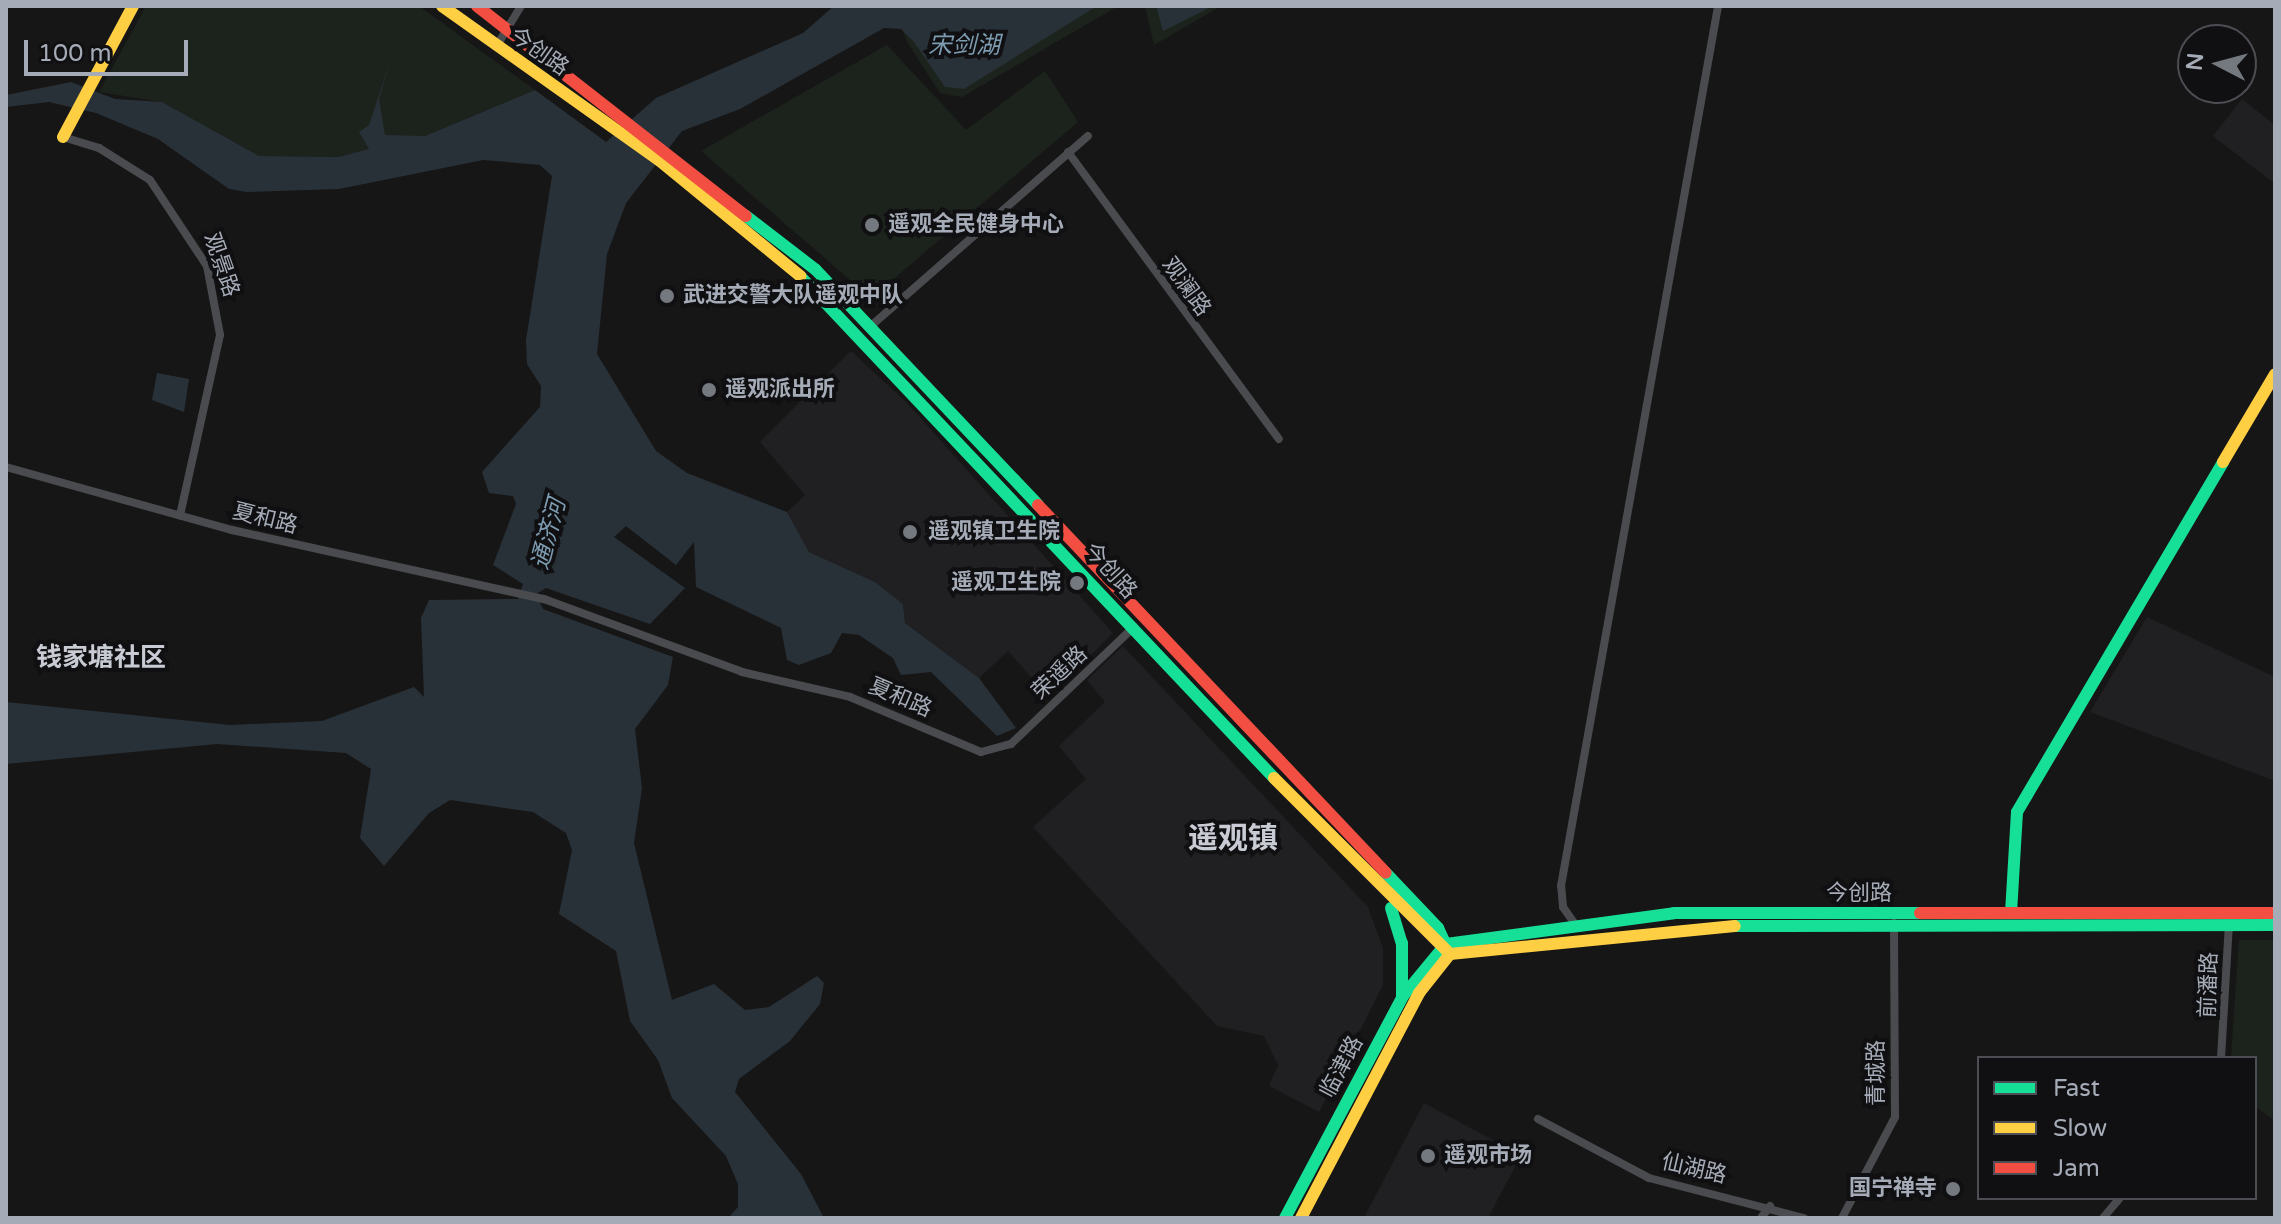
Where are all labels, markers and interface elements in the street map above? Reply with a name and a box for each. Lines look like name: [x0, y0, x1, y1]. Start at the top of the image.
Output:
street label: 今创路: [504, 22, 574, 82]
scale bar: [28, 24, 192, 74]
north arrow: [2177, 24, 2257, 104]
water label: 宋剑湖: [928, 32, 1000, 60]
text: 100 m: [38, 39, 112, 68]
text: N: [2181, 52, 2209, 72]
place label: 遥观全民健身中心: [888, 212, 1064, 238]
marker: 遥观全民健身中心: [863, 216, 881, 234]
street label: 观景路: [198, 230, 244, 300]
street label: 观澜路: [1156, 253, 1216, 321]
place label: 武进交警大队遥观中队: [683, 283, 903, 309]
marker: 武进交警大队遥观中队: [658, 287, 676, 305]
place label: 遥观派出所: [725, 377, 835, 403]
marker: 遥观派出所: [700, 381, 718, 399]
water label: 通济河: [526, 495, 572, 573]
street label: 夏和路: [230, 498, 300, 540]
place label: 遥观镇卫生院: [928, 519, 1060, 545]
marker: 遥观镇卫生院: [899, 521, 921, 543]
street label: 今创路: [1078, 538, 1142, 604]
place label: 遥观卫生院: [951, 570, 1061, 596]
marker: 遥观卫生院: [1068, 574, 1086, 592]
street label: 荣遥路: [1027, 641, 1093, 705]
district label: 钱家塘社区: [36, 642, 166, 674]
street label: 夏和路: [864, 673, 936, 723]
district label: 遥观镇: [1188, 821, 1278, 857]
street label: 今创路: [1826, 881, 1892, 907]
street label: 前潘路: [2195, 952, 2223, 1018]
street label: 临津路: [1315, 1032, 1369, 1102]
street label: 青城路: [1864, 1040, 1890, 1106]
legend: [1977, 1056, 2257, 1200]
text: Fast: [2053, 1074, 2100, 1103]
text: Slow: [2053, 1114, 2107, 1143]
place label: 遥观市场: [1444, 1143, 1532, 1169]
marker: 遥观市场: [1419, 1147, 1437, 1165]
street label: 仙湖路: [1659, 1149, 1729, 1189]
text: Jam: [2053, 1154, 2100, 1183]
place label: 国宁禅寺: [1849, 1176, 1937, 1202]
marker: 国宁禅寺: [1944, 1180, 1962, 1198]

